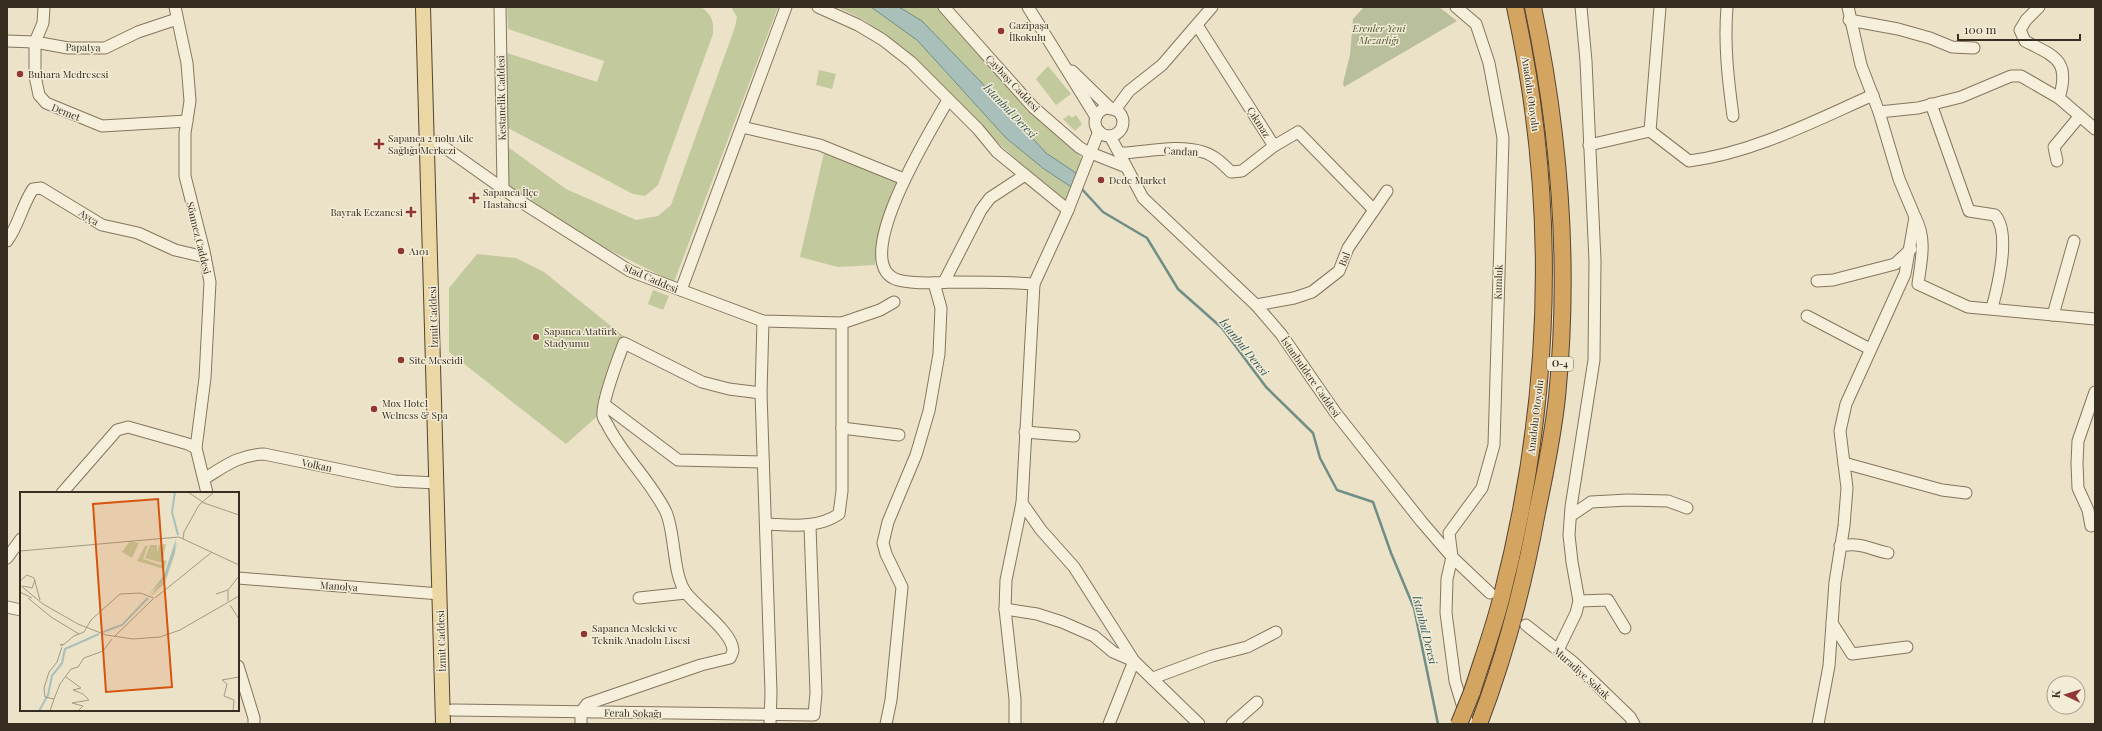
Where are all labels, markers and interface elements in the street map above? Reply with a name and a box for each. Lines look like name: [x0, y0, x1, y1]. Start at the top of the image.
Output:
scale bar: [1958, 16, 2080, 42]
place label: Gazipaşa İlkokulu: [1009, 18, 1049, 44]
park label: Erenler Yeni Mezarlığı: [1352, 21, 1406, 47]
text: 100 m: [1964, 21, 1997, 37]
marker: Gazipaşa İlkokulu: [996, 26, 1006, 36]
street label: Papatya: [65, 40, 101, 54]
street label: Çaybaşı Caddesi: [983, 51, 1043, 115]
street label: Kestanelik Caddesi: [493, 55, 509, 141]
street label: Anadolu Otoyolu: [1519, 55, 1543, 132]
place label: Buhara Medresesi: [28, 67, 108, 81]
marker: Buhara Medresesi: [15, 69, 25, 79]
water label: İstanbul Deresi: [980, 79, 1041, 142]
street label: Demet: [50, 100, 83, 124]
street label: Çıkmaz: [1244, 104, 1274, 140]
place label: Sapanca 2 nolu Aile Sağlığı Merkezi: [388, 131, 474, 157]
marker: Sapanca 2 nolu Aile Sağlığı Merkezi: [373, 138, 385, 150]
street label: Candan: [1163, 143, 1199, 159]
place label: Dede Market: [1109, 173, 1167, 187]
marker: Dede Market: [1096, 175, 1106, 185]
place label: Sapanca İlçe Hastanesi: [483, 185, 538, 211]
marker: Sapanca İlçe Hastanesi: [468, 192, 480, 204]
street label: Sönmez Caddesi: [183, 200, 215, 276]
street label: Ayça: [75, 205, 102, 228]
place label: Bayrak Eczanesi: [330, 205, 403, 219]
marker: Bayrak Eczanesi: [406, 207, 416, 217]
place label: A101: [408, 244, 429, 258]
marker: A101: [396, 246, 406, 256]
street label: Bal: [1335, 250, 1353, 268]
street label: Stad Caddesi: [621, 260, 681, 296]
street label: Kumluk: [1490, 264, 1506, 300]
street label: İzmit Caddesi: [425, 286, 441, 348]
water label: İstanbul Deresi: [1216, 314, 1273, 379]
place label: Sapanca Atatürk Stadyumu: [544, 324, 617, 350]
marker: Sapanca Atatürk Stadyumu: [531, 332, 541, 342]
street label: İstanbuldere Caddesi: [1278, 334, 1344, 420]
place label: Site Mescidi: [409, 353, 463, 367]
marker: Site Mescidi: [396, 355, 406, 365]
road number: O-4: [1547, 357, 1573, 371]
street label: Anadolu Otoyolu: [1523, 379, 1547, 456]
place label: Mox Hotel Welness & Spa: [381, 396, 448, 422]
marker: Mox Hotel Welness & Spa: [369, 404, 379, 414]
street label: Volkan: [300, 455, 333, 475]
inset map: [20, 492, 239, 711]
street label: Manolya: [320, 578, 358, 594]
water label: İstanbul Deresi: [1409, 593, 1441, 666]
street label: İzmit Caddesi: [433, 610, 449, 672]
place label: Sapanca Mesleki ve Teknik Anadolu Lisesi: [592, 621, 690, 647]
marker: Sapanca Mesleki ve Teknik Anadolu Lisesi: [579, 629, 589, 639]
street label: Muradiye Sokak: [1551, 644, 1614, 703]
north arrow: [2046, 675, 2086, 715]
text: K: [2048, 690, 2063, 699]
street label: Ferah Sokağı: [604, 705, 662, 721]

